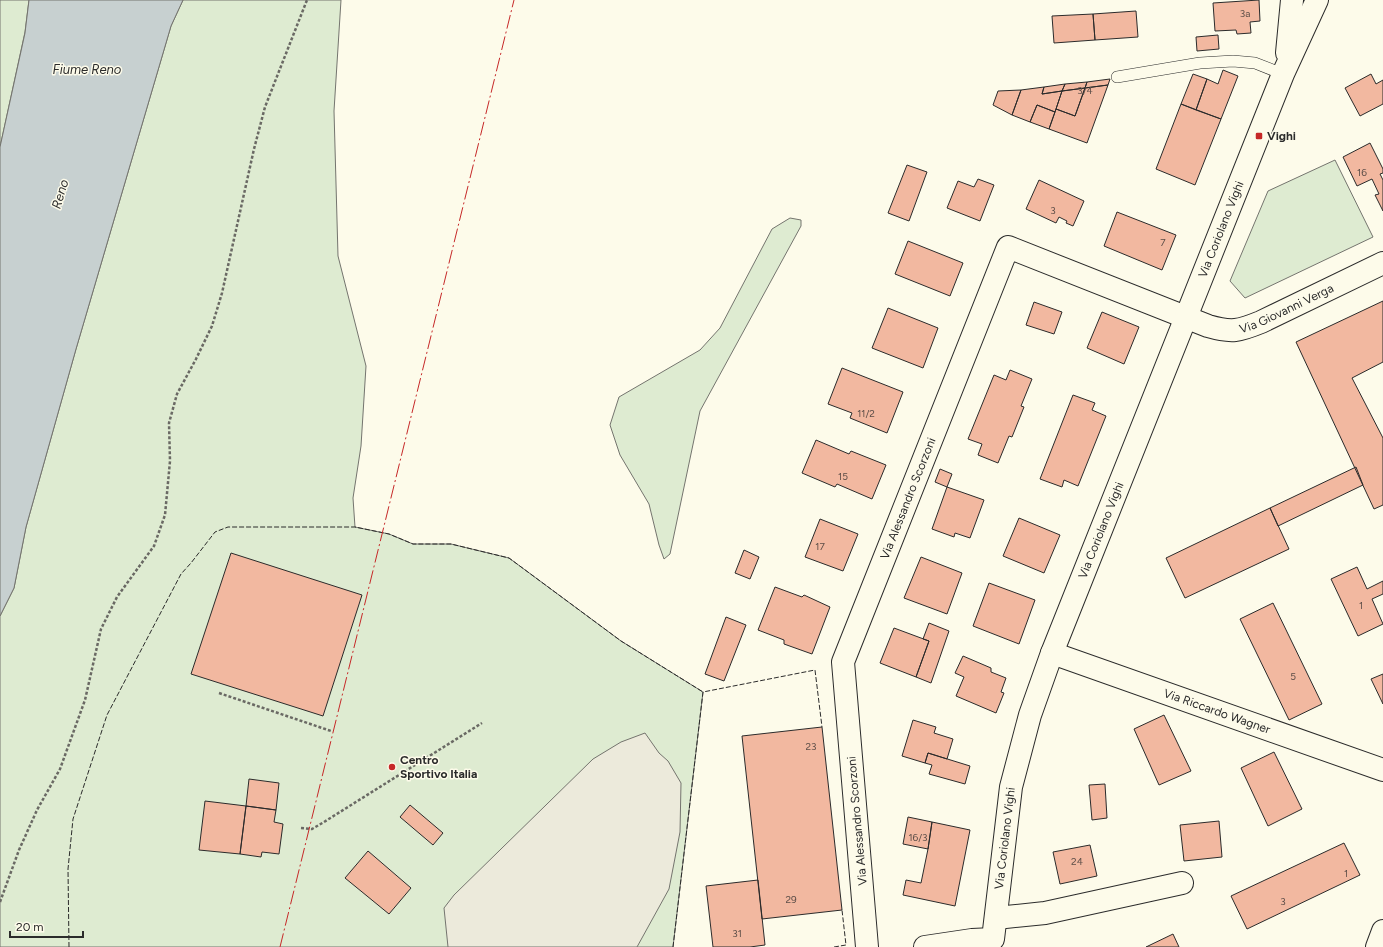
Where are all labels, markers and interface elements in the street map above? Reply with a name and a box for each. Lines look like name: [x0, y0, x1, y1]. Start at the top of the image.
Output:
house number: 3a: [1240, 7, 1250, 20]
water label: Fiume Reno: [53, 62, 122, 77]
house number: 3/4: [1077, 84, 1093, 97]
place label: Vighi: [1267, 129, 1296, 143]
marker: Vighi: [1254, 131, 1264, 141]
house number: 16: [1357, 166, 1367, 179]
water label: Reno: [48, 177, 72, 211]
street label: Via Coriolano Vighi: [1195, 179, 1247, 280]
house number: 3: [1050, 204, 1056, 217]
house number: 7: [1160, 236, 1166, 249]
street label: Via Giovanni Verga: [1238, 281, 1336, 336]
house number: 11/2: [857, 407, 875, 420]
street label: Via Alessandro Scorzoni: [878, 436, 939, 561]
house number: 15: [838, 470, 848, 483]
street label: Via Coriolano Vighi: [1075, 480, 1127, 581]
house number: 17: [815, 540, 825, 553]
house number: 1: [1359, 599, 1363, 612]
house number: 5: [1290, 670, 1296, 683]
street label: Via Riccardo Wagner: [1162, 686, 1272, 737]
house number: 23: [805, 740, 817, 753]
place label: Centro Sportivo Italia: [400, 753, 477, 781]
street label: Via Alessandro Scorzoni: [844, 756, 870, 886]
marker: Centro Sportivo Italia: [387, 762, 397, 772]
street label: Via Coriolano Vighi: [992, 786, 1018, 890]
house number: 16/3: [908, 831, 928, 844]
house number: 24: [1071, 855, 1083, 868]
house number: 1: [1344, 867, 1348, 880]
house number: 29: [785, 893, 797, 906]
house number: 3: [1280, 895, 1286, 908]
scale bar: [10, 913, 83, 939]
text: 20 m: [16, 920, 44, 934]
house number: 31: [732, 927, 742, 940]

